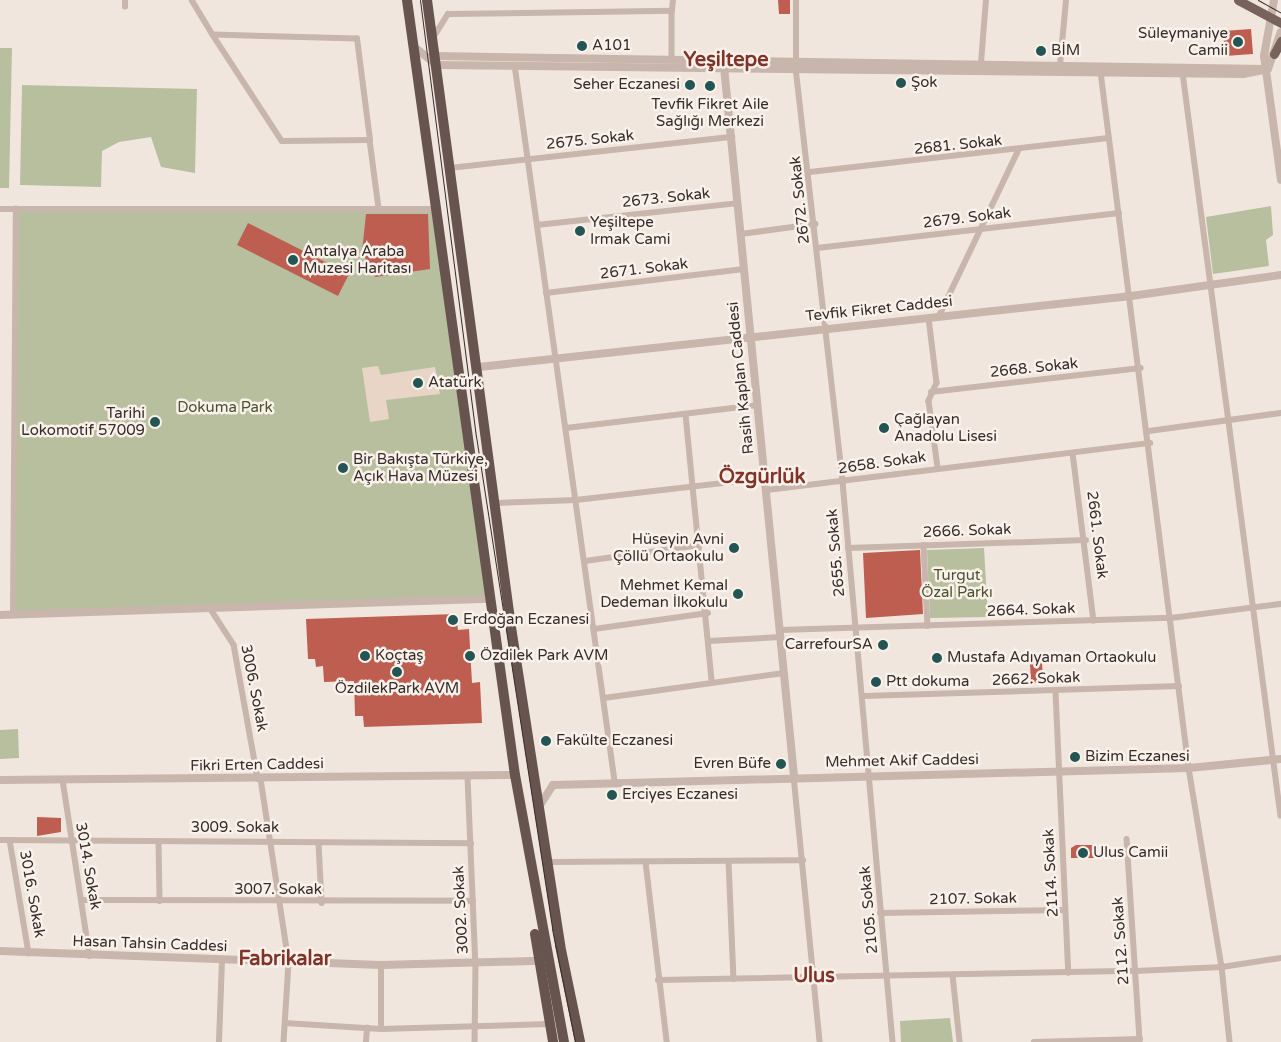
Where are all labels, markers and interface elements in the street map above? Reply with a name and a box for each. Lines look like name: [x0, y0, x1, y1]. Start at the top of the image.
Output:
place label: Süleymaniye Camii: [1138, 24, 1228, 59]
marker: Süleymaniye Camii: [1232, 36, 1244, 48]
place label: A101: [592, 37, 631, 55]
marker: A101: [576, 40, 588, 52]
place label: BİM: [1051, 42, 1080, 60]
marker: BİM: [1035, 45, 1047, 57]
district label: Yeşiltepe: [684, 48, 768, 72]
place label: Şok: [911, 74, 938, 92]
place label: Seher Eczanesi: [573, 76, 680, 94]
marker: Şok: [895, 77, 907, 89]
marker: Seher Eczanesi: [684, 79, 696, 91]
marker: Tevfik Fikret Aile Sağlığı Merkezi: [703, 79, 717, 93]
place label: Tevfik Fikret Aile Sağlığı Merkezi: [651, 95, 769, 130]
street label: 2675. Sokak: [545, 126, 635, 154]
street label: 2681. Sokak: [913, 131, 1003, 159]
street label: 2672. Sokak: [786, 155, 814, 245]
street label: 2673. Sokak: [621, 184, 711, 212]
street label: 2679. Sokak: [922, 204, 1012, 232]
place label: Yeşiltepe Irmak Cami: [590, 213, 671, 248]
marker: Yeşiltepe Irmak Cami: [574, 225, 586, 237]
place label: Antalya Araba Muzesi Haritası: [303, 242, 412, 277]
marker: Antalya Araba Muzesi Haritası: [287, 254, 299, 266]
street label: 2671. Sokak: [599, 255, 689, 283]
street label: Tevfik Fikret Caddesi: [805, 292, 953, 326]
street label: Rasih Kaplan Caddesi: [724, 301, 758, 455]
street label: 2668. Sokak: [989, 354, 1079, 382]
place label: Atatürk: [428, 374, 482, 392]
marker: Atatürk: [412, 377, 424, 389]
park label: Dokuma Park: [177, 399, 273, 417]
place label: Tarihi Lokomotif 57009: [21, 404, 145, 439]
place label: Çağlayan Anadolu Lisesi: [894, 410, 997, 445]
marker: Tarihi Lokomotif 57009: [149, 416, 161, 428]
marker: Çağlayan Anadolu Lisesi: [878, 422, 890, 434]
street label: 2658. Sokak: [837, 448, 927, 478]
place label: Bir Bakışta Türkiye, Açık Hava Müzesi: [353, 450, 488, 485]
marker: Bir Bakışta Türkiye, Açık Hava Müzesi: [337, 462, 349, 474]
district label: Özgürlük: [719, 465, 805, 489]
street label: 2661. Sokak: [1083, 490, 1111, 580]
street label: 2655. Sokak: [823, 508, 849, 598]
street label: 2666. Sokak: [922, 520, 1012, 542]
place label: Hüseyin Avni Çöllü Ortaokulu: [613, 530, 724, 565]
marker: Hüseyin Avni Çöllü Ortaokulu: [728, 542, 740, 554]
park label: Turgut Özal Parkı: [921, 566, 993, 601]
place label: Mehmet Kemal Dedeman İlkokulu: [600, 576, 728, 611]
marker: Mehmet Kemal Dedeman İlkokulu: [732, 588, 744, 600]
street label: 2664. Sokak: [986, 599, 1076, 621]
place label: Erdoğan Eczanesi: [463, 611, 589, 629]
marker: Erdoğan Eczanesi: [447, 614, 459, 626]
place label: CarrefourSA: [785, 636, 873, 654]
marker: CarrefourSA: [877, 639, 889, 651]
street label: 3006. Sokak: [237, 643, 271, 733]
place label: Koçtaş: [375, 647, 424, 665]
place label: Özdilek Park AVM: [480, 647, 609, 665]
place label: Mustafa Adıyaman Ortaokulu: [947, 649, 1156, 667]
marker: Koçtaş: [359, 650, 371, 662]
marker: Özdilek Park AVM: [464, 650, 476, 662]
marker: Mustafa Adıyaman Ortaokulu: [931, 652, 943, 664]
marker: ÖzdilekPark AVM: [391, 666, 403, 678]
street label: 2662. Sokak: [991, 668, 1081, 690]
place label: Ptt dokuma: [886, 673, 970, 691]
marker: Ptt dokuma: [870, 676, 882, 688]
place label: ÖzdilekPark AVM: [335, 680, 459, 698]
place label: Fakülte Eczanesi: [556, 732, 673, 750]
marker: Fakülte Eczanesi: [540, 735, 552, 747]
place label: Bizim Eczanesi: [1085, 748, 1190, 766]
street label: Mehmet Akif Caddesi: [825, 751, 979, 771]
marker: Bizim Eczanesi: [1069, 751, 1081, 763]
street label: Fikri Erten Caddesi: [190, 755, 324, 775]
place label: Evren Büfe: [693, 755, 771, 773]
marker: Evren Büfe: [775, 758, 787, 770]
place label: Erciyes Eczanesi: [622, 786, 738, 804]
marker: Erciyes Eczanesi: [606, 789, 618, 801]
street label: 3009. Sokak: [191, 819, 279, 837]
street label: 3014. Sokak: [71, 821, 105, 911]
street label: 2114. Sokak: [1040, 828, 1062, 918]
place label: Ulus Camii: [1093, 844, 1168, 862]
marker: Ulus Camii: [1077, 847, 1089, 859]
street label: 3016. Sokak: [15, 849, 49, 939]
street label: 3002. Sokak: [450, 865, 472, 955]
street label: 2105. Sokak: [856, 865, 882, 955]
street label: 3007. Sokak: [234, 881, 322, 899]
street label: 2107. Sokak: [929, 889, 1017, 909]
street label: 2112. Sokak: [1109, 896, 1133, 986]
street label: Hasan Tahsin Caddesi: [72, 932, 228, 956]
district label: Fabrikalar: [239, 947, 331, 971]
district label: Ulus: [793, 964, 835, 988]

